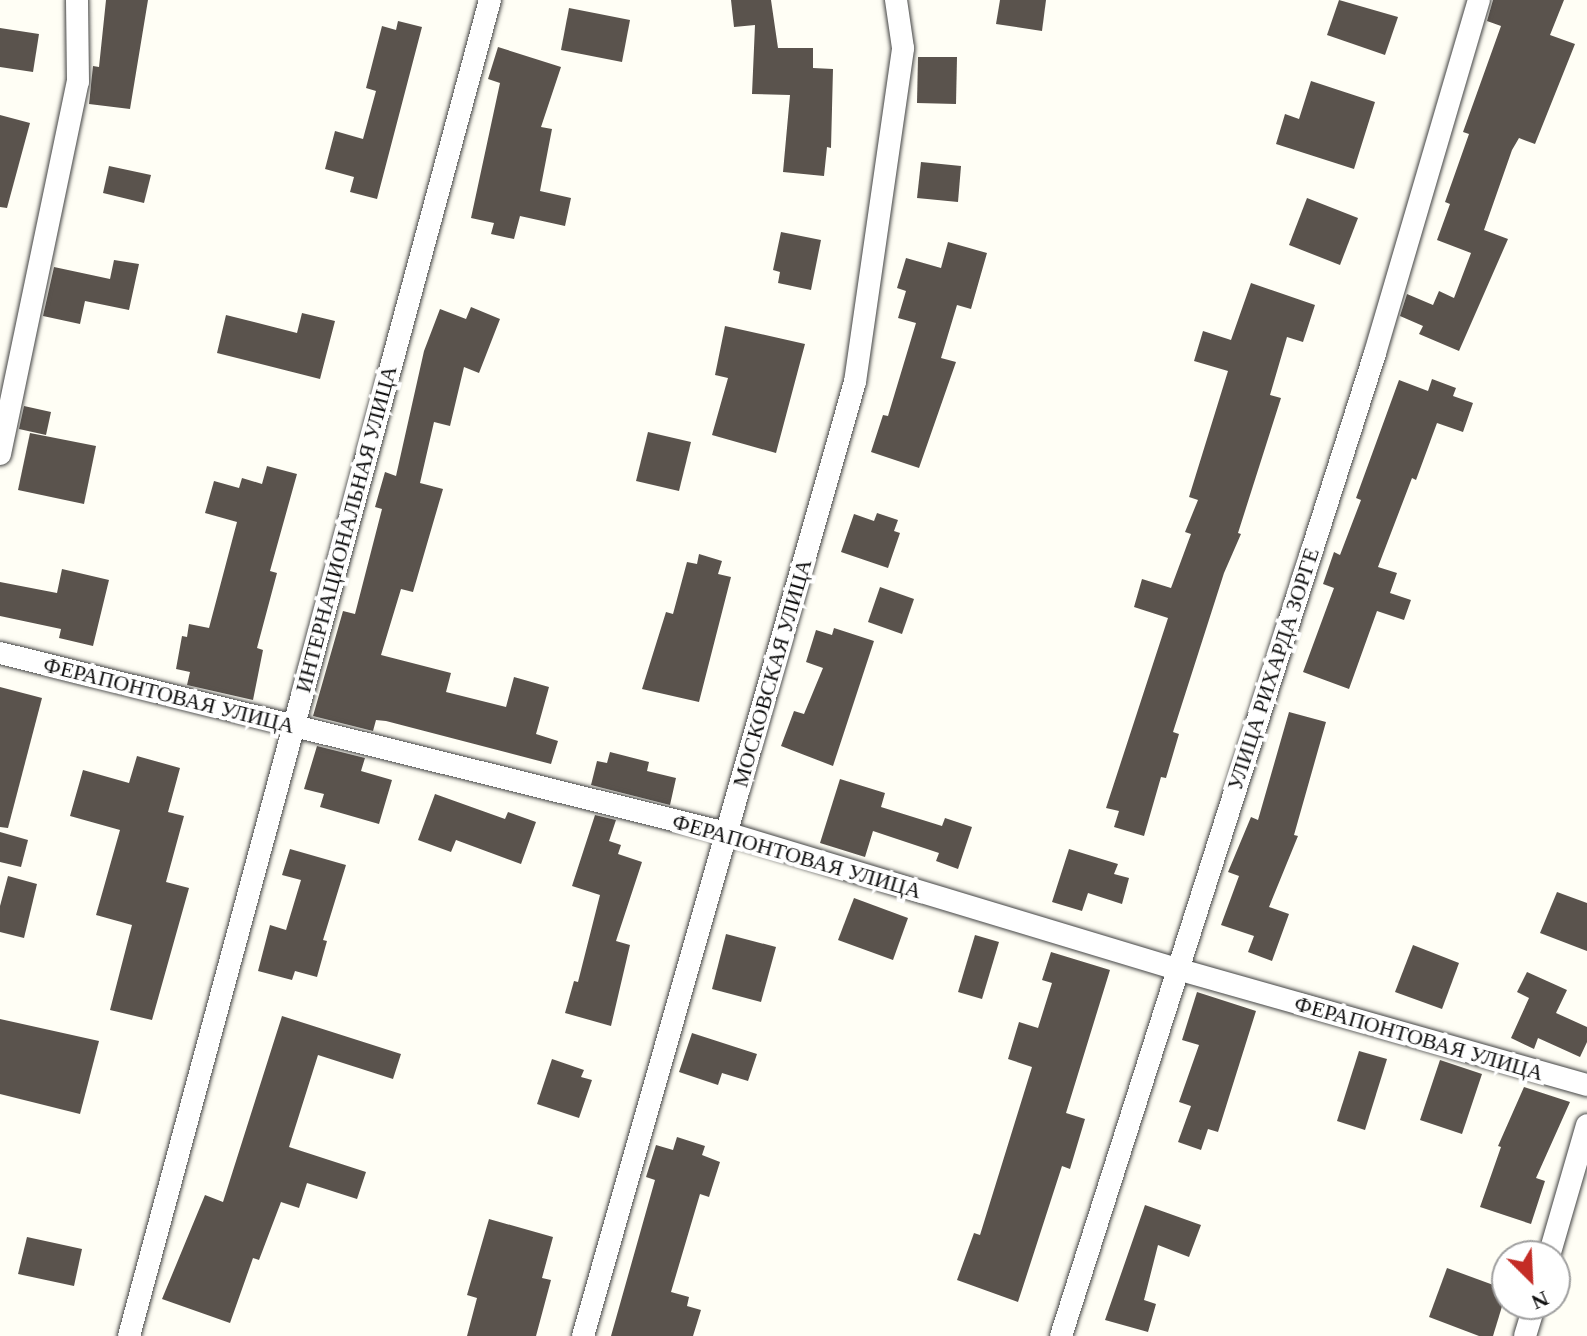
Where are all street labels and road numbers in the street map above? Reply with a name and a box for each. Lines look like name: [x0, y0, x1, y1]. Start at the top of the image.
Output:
street label: ИНТЕРНАЦИОНАЛЬНАЯ УЛИЦА: [290, 363, 402, 695]
street label: УЛИЦА РИХАРДА ЗОРГЕ: [1221, 544, 1325, 794]
street label: МОСКОВСКАЯ УЛИЦА: [727, 556, 817, 790]
street label: ФЕРАПОНТОВАЯ УЛИЦА: [41, 651, 297, 739]
street label: ФЕРАПОНТОВАЯ УЛИЦА: [669, 808, 925, 904]
street label: ФЕРАПОНТОВАЯ УЛИЦА: [1291, 990, 1547, 1086]

